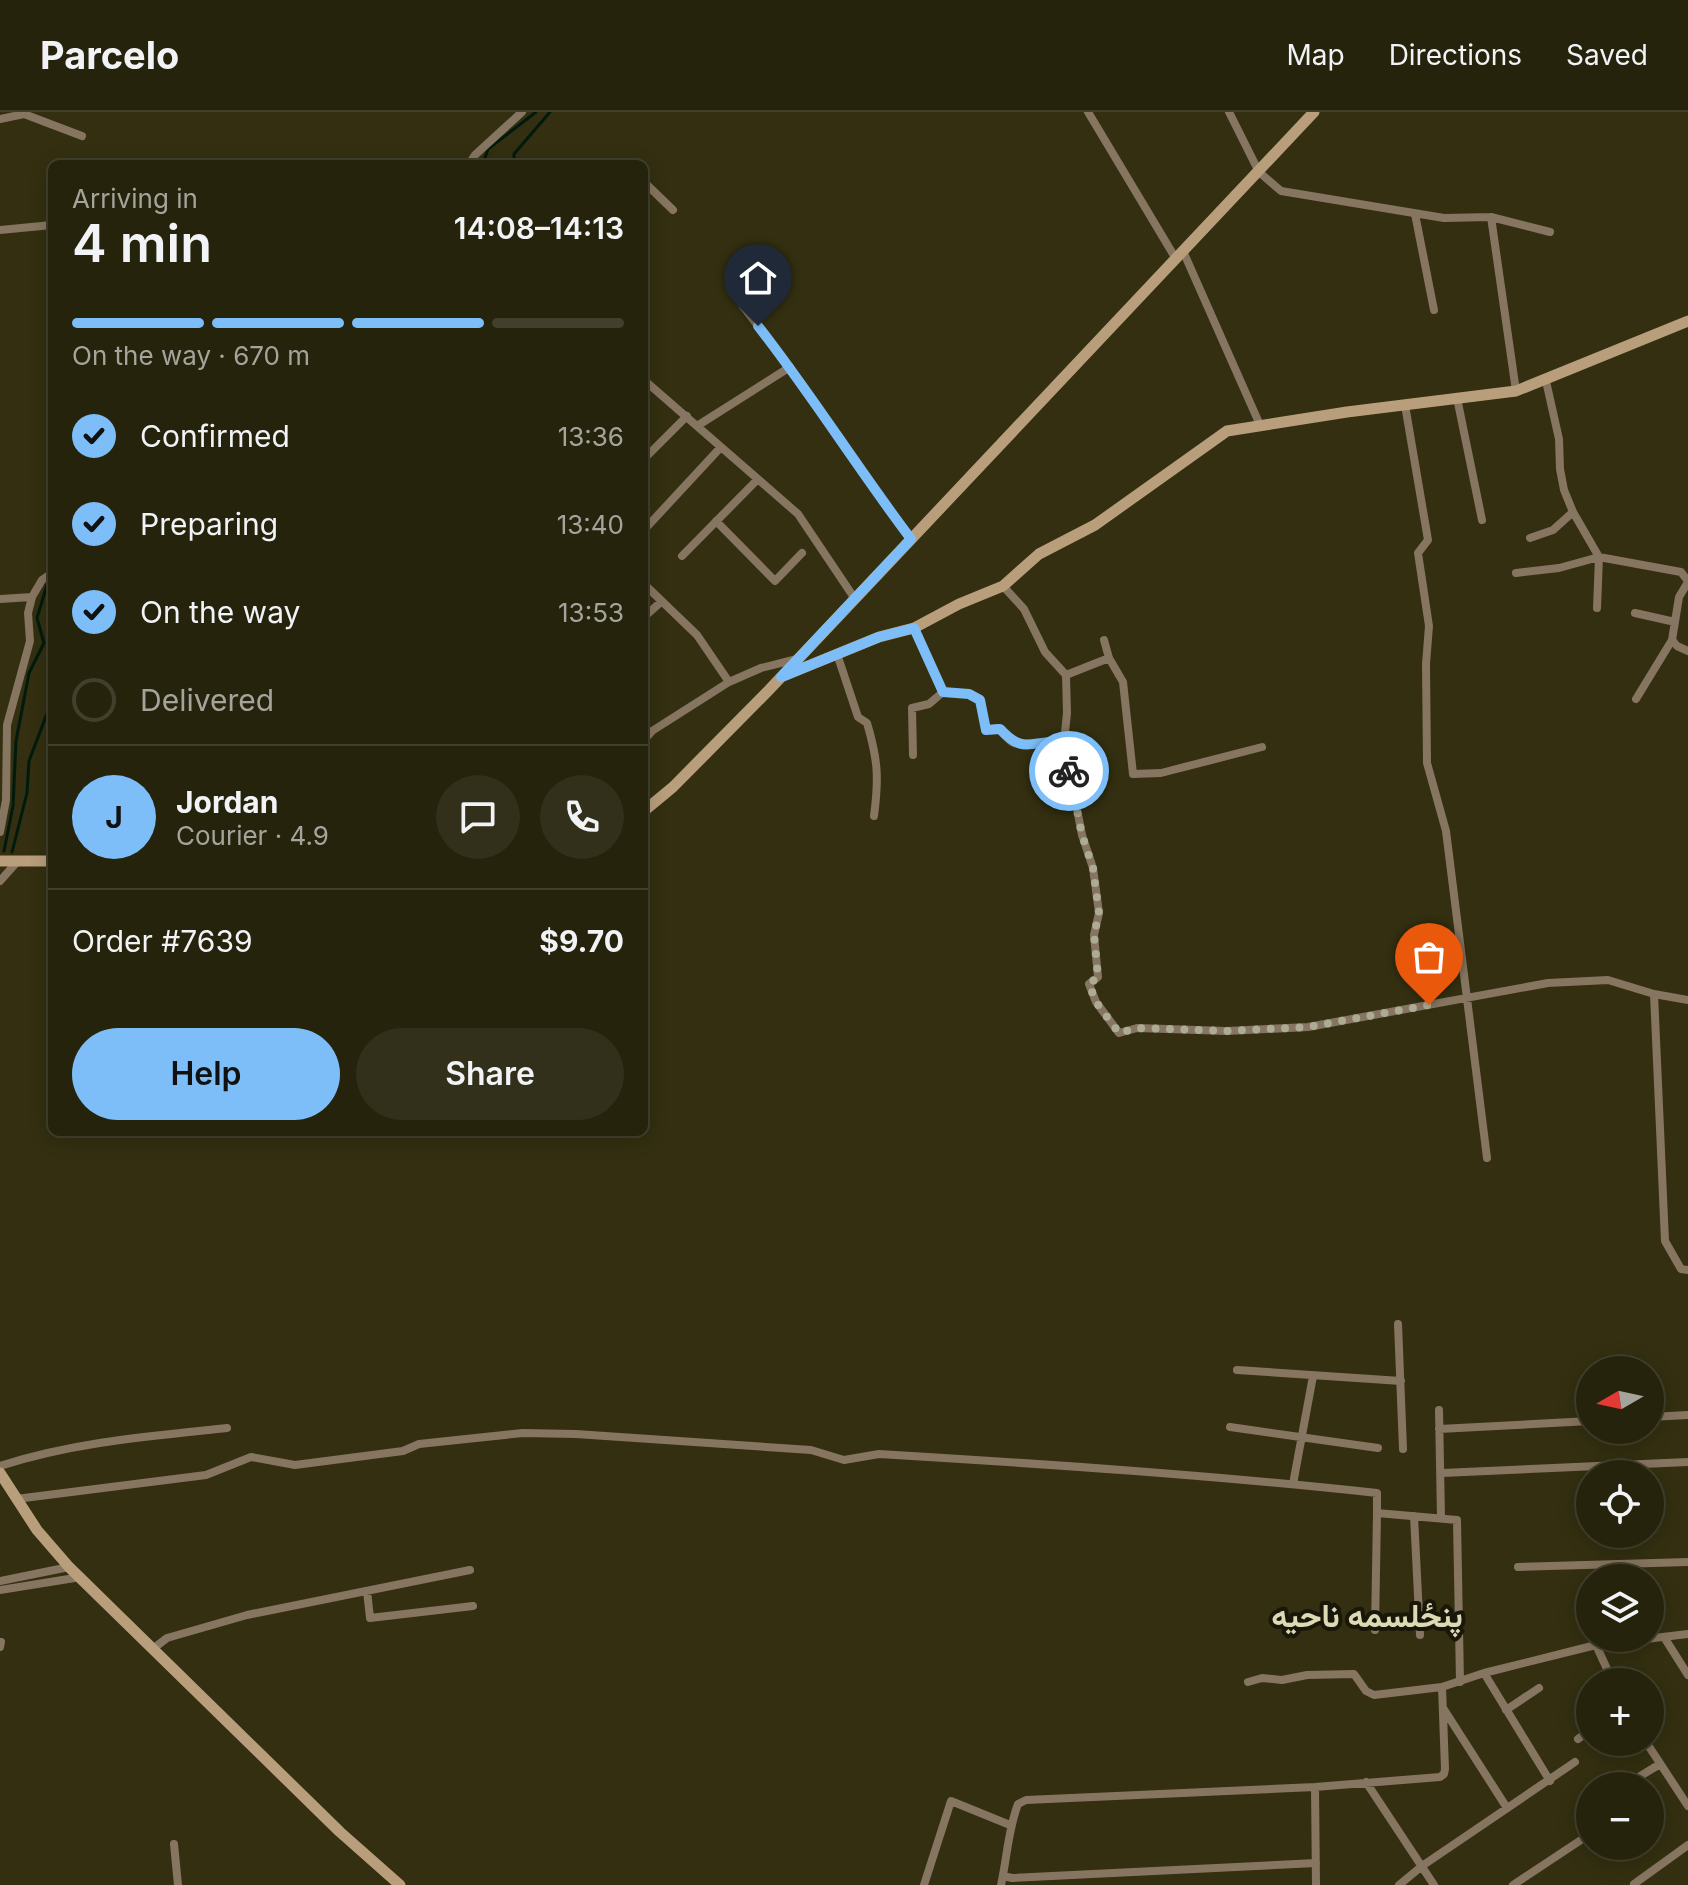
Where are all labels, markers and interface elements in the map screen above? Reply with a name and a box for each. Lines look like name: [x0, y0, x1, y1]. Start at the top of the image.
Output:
text: Parcelo: [40, 32, 179, 78]
text: Map: [1286, 38, 1345, 72]
text: Directions: [1389, 38, 1522, 72]
text: Saved: [1566, 38, 1648, 72]
text: Arriving in: [72, 183, 198, 214]
text: 14:08–14:13: [454, 210, 624, 246]
text: 4 min: [72, 212, 212, 275]
pin: [724, 244, 792, 326]
icon: home: [736, 256, 780, 300]
text: On the way · 670 m: [72, 340, 310, 371]
icon: check: [72, 414, 116, 458]
text: Confirmed: [140, 418, 290, 454]
text: 13:36: [558, 421, 624, 452]
icon: check: [72, 502, 116, 546]
text: Preparing: [140, 506, 278, 542]
text: 13:40: [557, 509, 624, 540]
icon: check: [72, 590, 116, 634]
text: On the way: [140, 594, 300, 630]
text: 13:53: [558, 597, 624, 628]
text: Delivered: [140, 682, 274, 718]
courier: [1029, 731, 1109, 811]
icon: bike: [1047, 749, 1091, 793]
button: chat: [436, 775, 520, 859]
button: phone: [540, 775, 624, 859]
text: Jordan: [176, 784, 278, 820]
text: J: [105, 799, 123, 835]
text: Courier · 4.9: [176, 820, 329, 851]
text: Order #7639: [72, 923, 253, 959]
text: $9.70: [539, 923, 624, 959]
pin: [1395, 923, 1463, 1005]
icon: bag: [1407, 935, 1451, 979]
button: Help: [72, 1028, 340, 1120]
button: Share: [356, 1028, 624, 1120]
north arrow: [1576, 1356, 1664, 1444]
map controls: [1576, 1356, 1664, 1860]
button: locate: [1576, 1460, 1664, 1548]
button: layers: [1576, 1564, 1664, 1652]
district label: پنځلسمه ناحیه: [1271, 1596, 1463, 1638]
button: +: [1576, 1668, 1664, 1756]
button: −: [1576, 1772, 1664, 1860]

